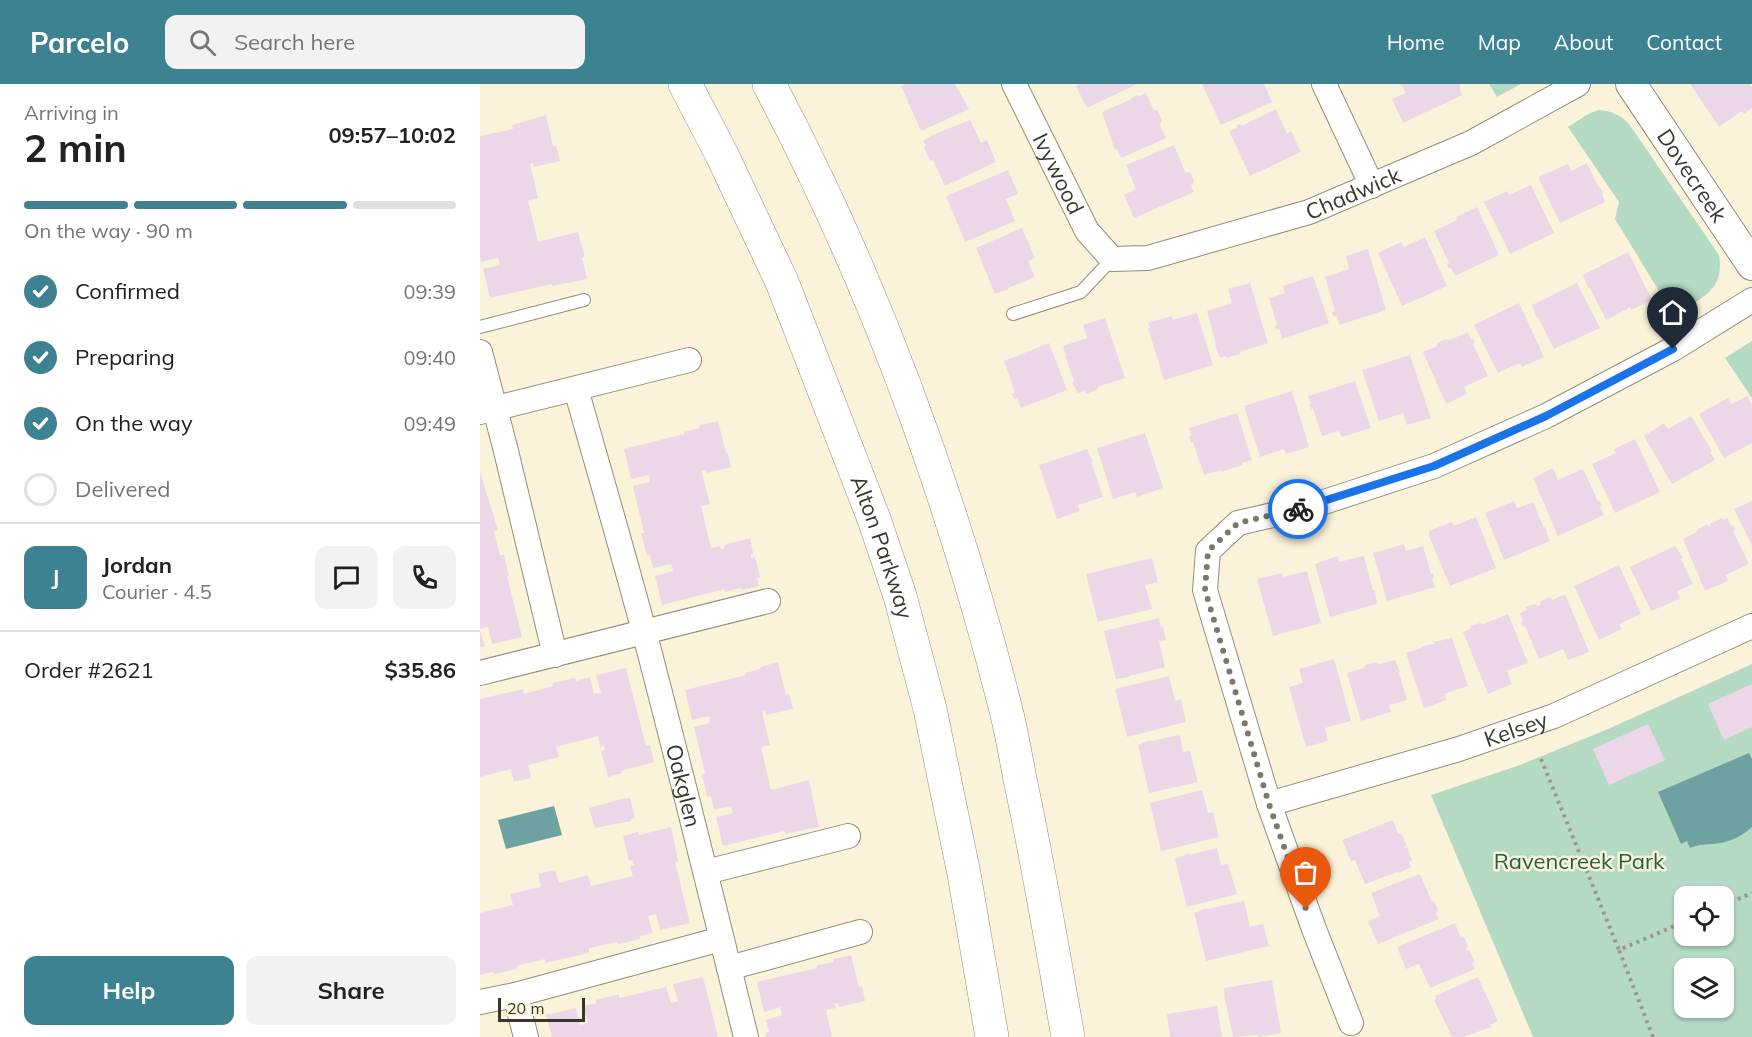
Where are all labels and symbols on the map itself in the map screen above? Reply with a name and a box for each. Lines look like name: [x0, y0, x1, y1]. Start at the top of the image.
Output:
street label: Dovecreek: [1651, 123, 1734, 228]
street label: Ivywood: [1027, 128, 1090, 219]
street label: Chadwick: [1301, 160, 1406, 226]
pin: [1647, 287, 1698, 349]
street label: Alton Parkway: [844, 471, 919, 622]
courier: [1268, 479, 1328, 539]
street label: Kelsey: [1480, 705, 1552, 753]
street label: Oakglen: [660, 741, 708, 830]
pin: [1280, 847, 1331, 909]
park label: Ravencreek Park: [1494, 847, 1665, 875]
scale bar: [498, 995, 585, 1022]

